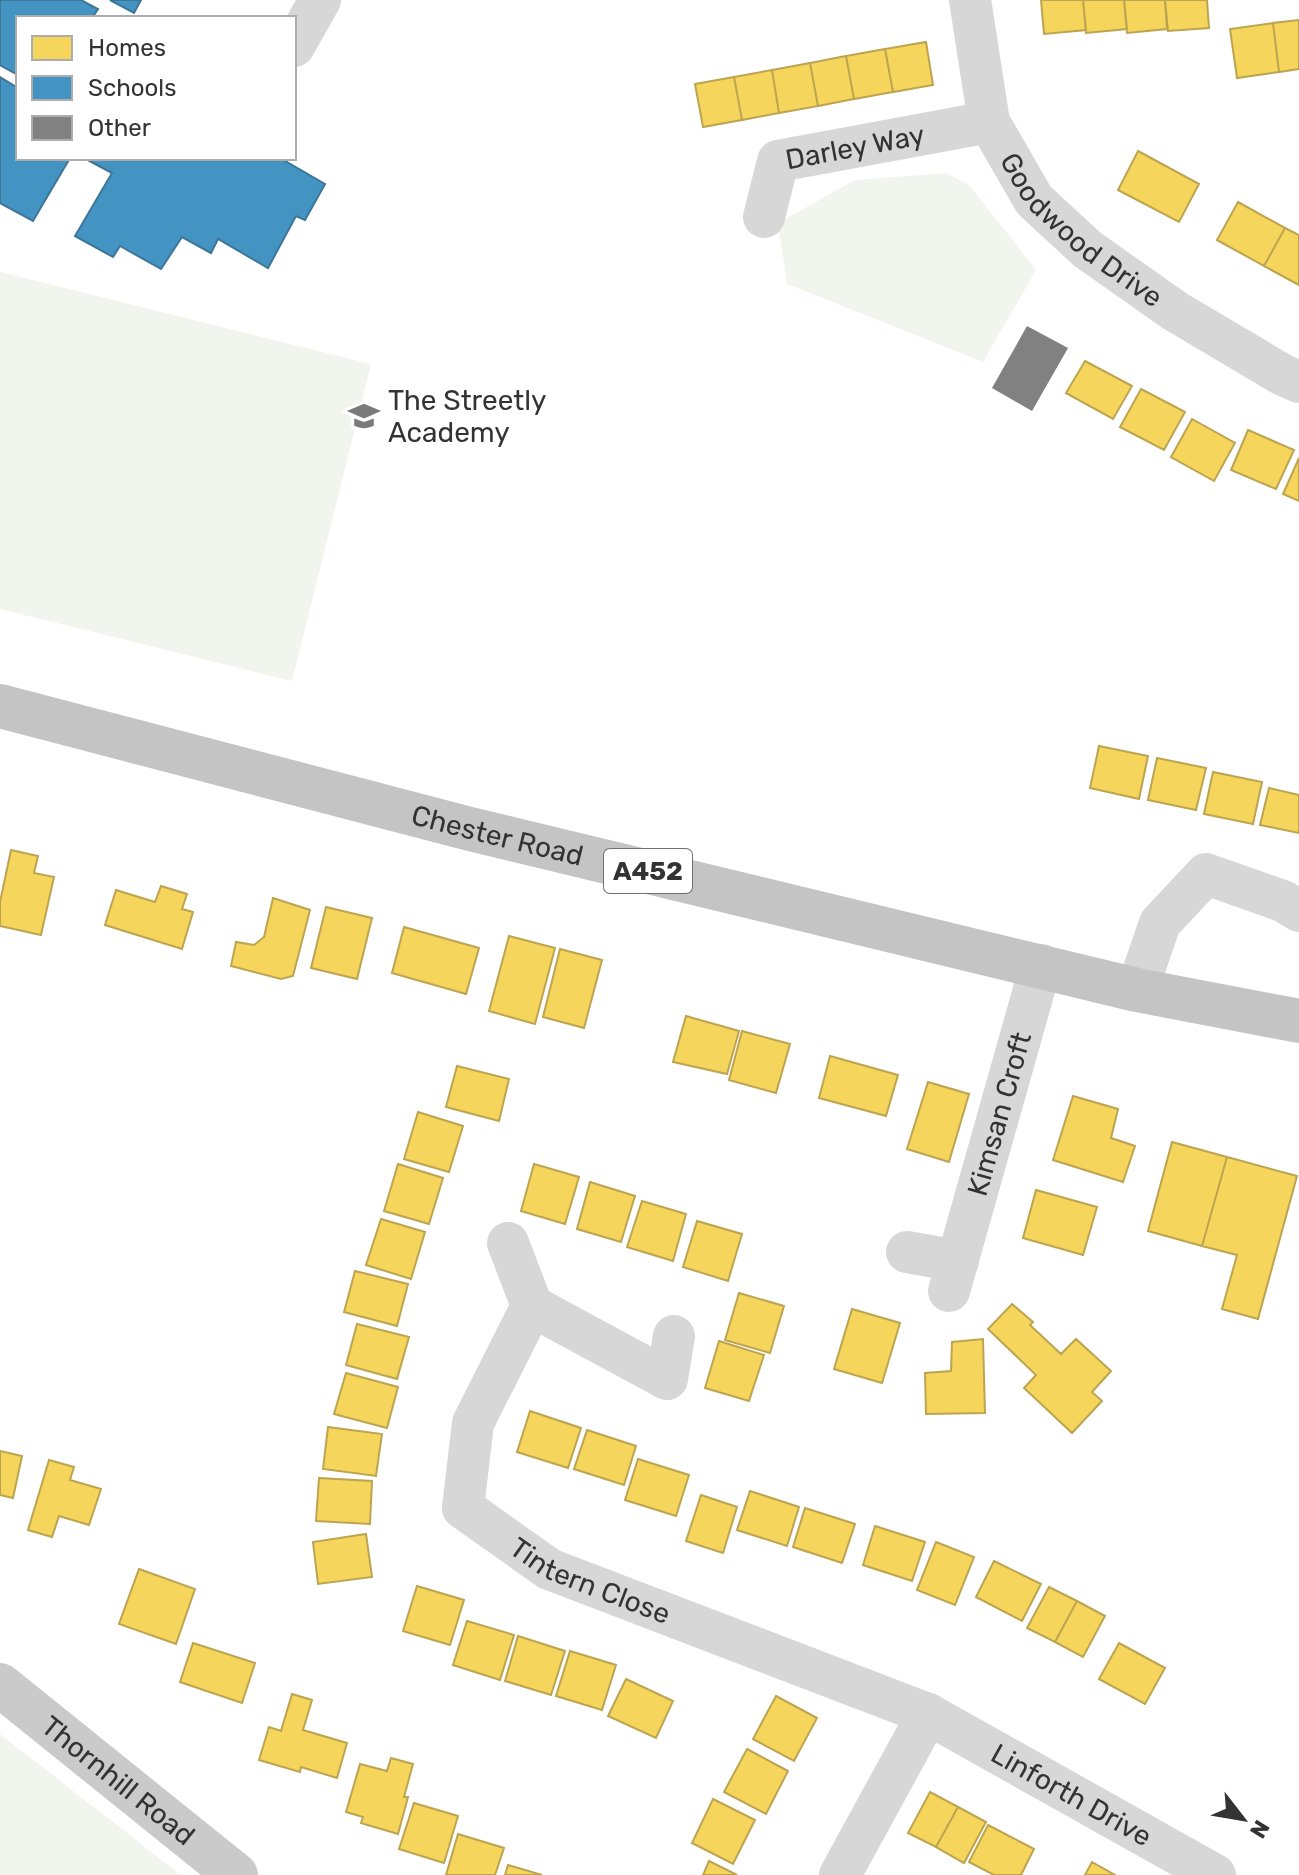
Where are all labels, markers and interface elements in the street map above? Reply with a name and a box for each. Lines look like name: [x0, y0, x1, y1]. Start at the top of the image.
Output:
legend: [16, 16, 296, 160]
text: Homes: [88, 34, 166, 62]
text: Schools: [88, 74, 176, 102]
text: Other: [88, 114, 151, 142]
street label: Darley Way: [783, 118, 927, 176]
street label: Goodwood Drive: [994, 147, 1169, 314]
place label: The Streetly Academy: [388, 384, 546, 449]
school or university icon: The Streetly Academy: [347, 399, 381, 433]
street label: Chester Road: [408, 798, 587, 872]
road number: A452: [604, 849, 692, 893]
street label: Kimsan Croft: [960, 1028, 1038, 1200]
street label: Tintern Close: [504, 1530, 675, 1630]
street label: Thornhill Road: [35, 1709, 202, 1852]
street label: Linforth Drive: [986, 1736, 1158, 1853]
north arrow: [1203, 1779, 1283, 1859]
text: N: [1244, 1815, 1275, 1843]

